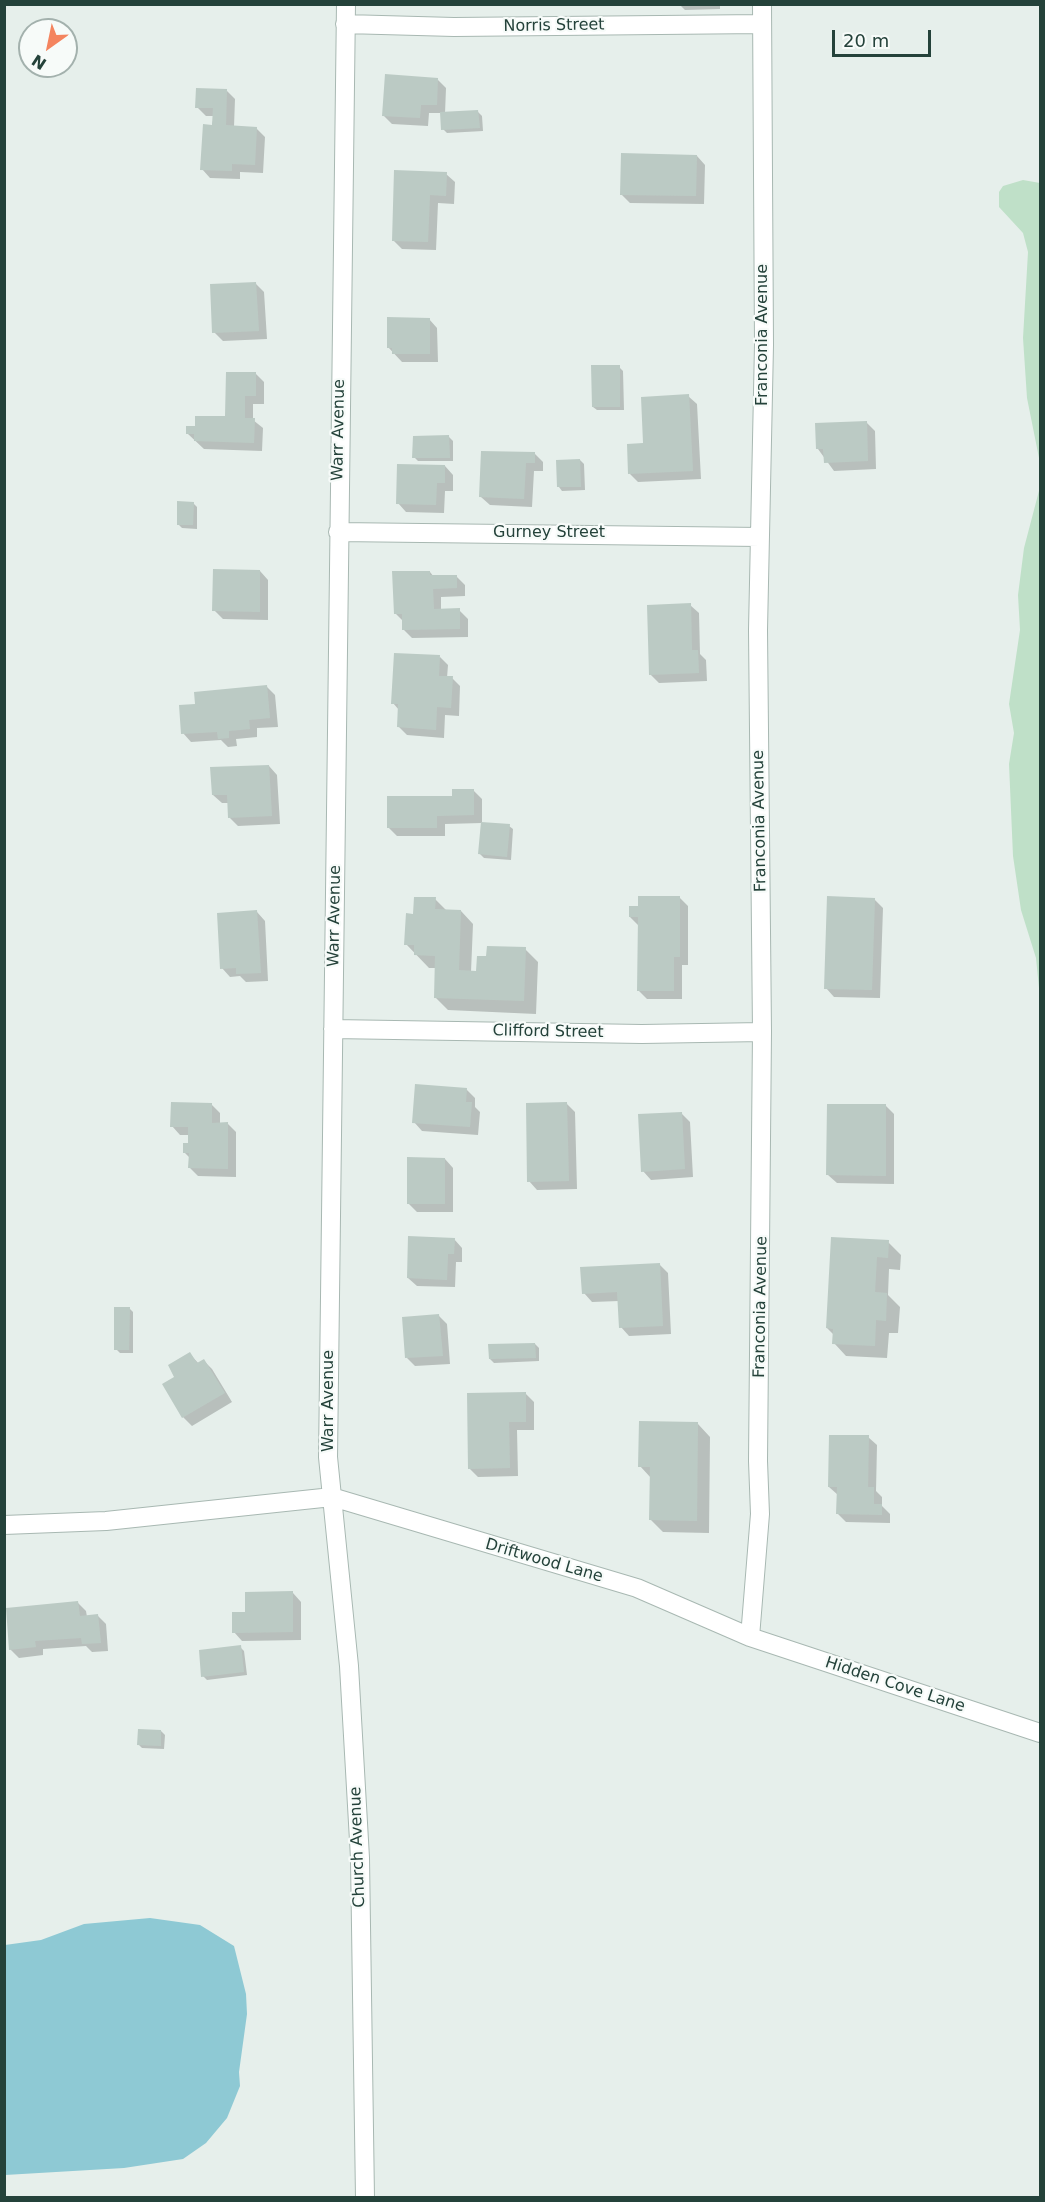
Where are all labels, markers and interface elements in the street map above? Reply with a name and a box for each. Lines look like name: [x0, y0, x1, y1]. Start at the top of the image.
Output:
street label: Norris Street: [503, 16, 605, 36]
north arrow: [18, 18, 78, 78]
scale bar: [835, 18, 934, 56]
text: 20 m: [843, 30, 889, 51]
text: N: [28, 50, 50, 73]
street label: Franconia Avenue: [753, 264, 773, 406]
street label: Warr Avenue: [329, 379, 349, 481]
street label: Gurney Street: [493, 523, 605, 543]
street label: Franconia Avenue: [749, 750, 771, 892]
street label: Warr Avenue: [325, 865, 345, 967]
street label: Clifford Street: [492, 1021, 604, 1043]
street label: Franconia Avenue: [750, 1236, 772, 1378]
street label: Warr Avenue: [319, 1350, 339, 1452]
street label: Driftwood Lane: [483, 1535, 605, 1587]
street label: Hidden Cove Lane: [823, 1653, 967, 1717]
street label: Church Avenue: [346, 1786, 370, 1908]

